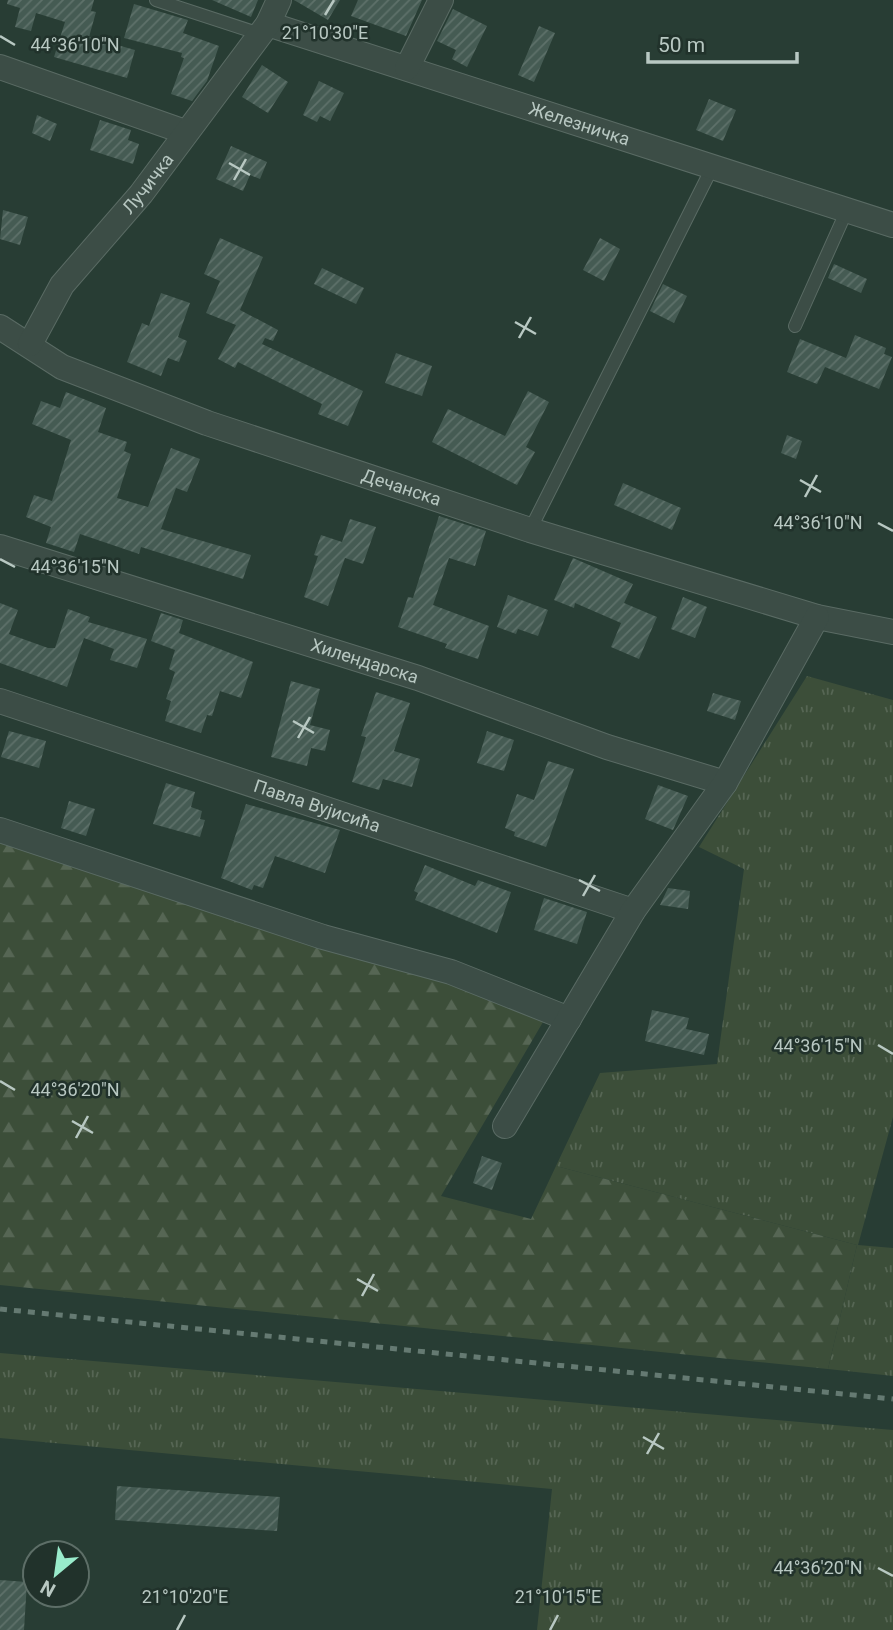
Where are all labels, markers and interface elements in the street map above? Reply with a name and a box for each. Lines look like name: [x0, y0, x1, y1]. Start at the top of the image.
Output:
scale bar: [648, 21, 797, 65]
text: 21°10'30"E: [282, 22, 368, 43]
text: 50 m: [658, 33, 705, 57]
text: 44°36'10"N: [30, 34, 120, 55]
street label: Железничка: [526, 98, 633, 150]
street label: Лучичка: [118, 149, 178, 218]
street label: Дечанска: [359, 464, 444, 510]
text: 44°36'10"N: [773, 512, 863, 533]
text: 44°36'15"N: [30, 556, 120, 577]
street label: Хилендарска: [308, 634, 421, 687]
street label: Павла Вујисића: [251, 775, 383, 836]
text: 44°36'15"N: [773, 1035, 863, 1056]
text: 44°36'20"N: [30, 1079, 120, 1100]
north arrow: [21, 1539, 91, 1609]
text: 44°36'20"N: [773, 1557, 863, 1578]
text: N: [37, 1575, 59, 1602]
text: 21°10'20"E: [142, 1586, 228, 1607]
text: 21°10'15"E: [515, 1586, 601, 1607]

